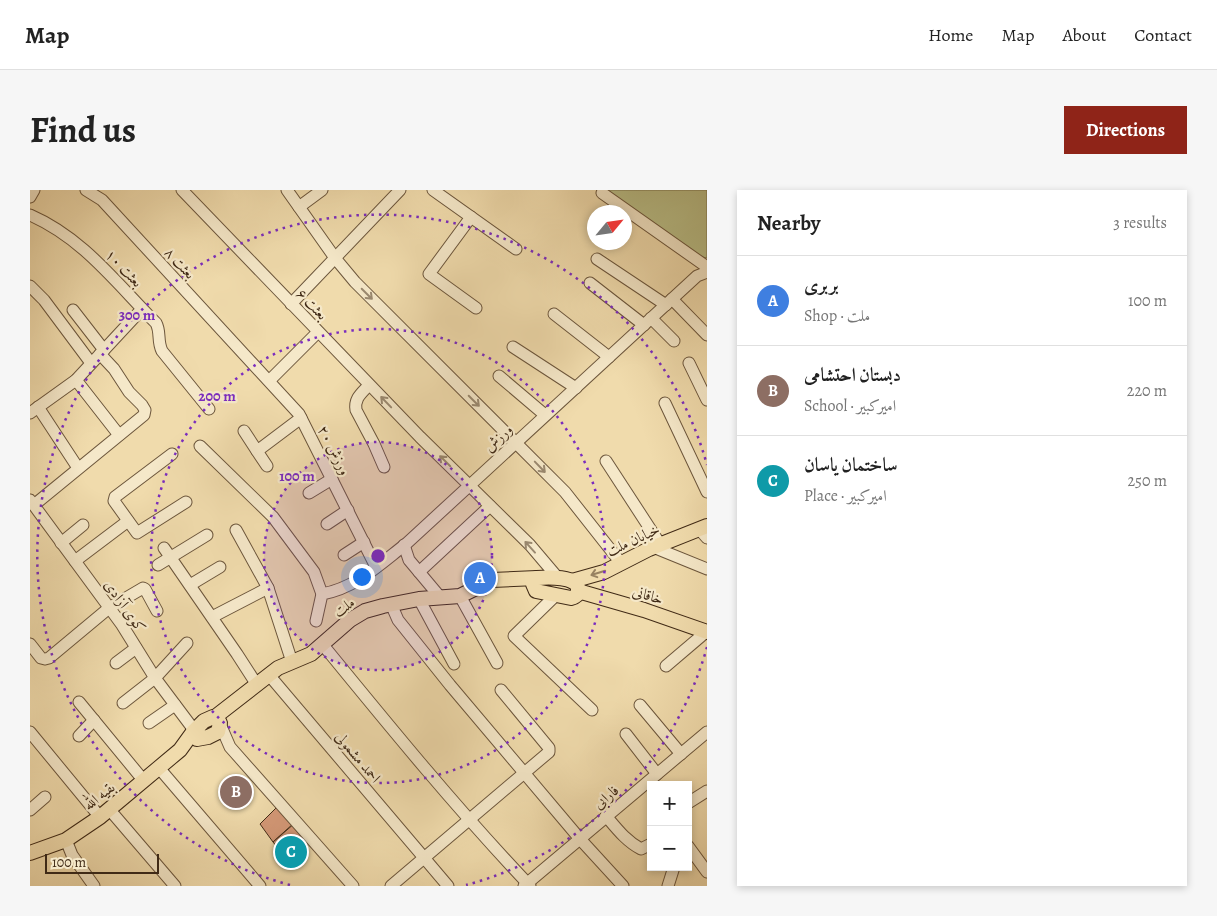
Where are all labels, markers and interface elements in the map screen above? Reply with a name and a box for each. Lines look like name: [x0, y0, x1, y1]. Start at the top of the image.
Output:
text: Map: [25, 19, 69, 51]
text: Home: [928, 23, 973, 47]
text: Map: [1001, 23, 1034, 47]
text: About: [1062, 23, 1106, 47]
text: Contact: [1134, 23, 1192, 47]
text: Find us: [30, 106, 136, 154]
button: Directions: [1064, 106, 1187, 154]
north arrow: [587, 205, 632, 250]
text: Nearby: [757, 209, 820, 237]
text: 3 results: [1113, 212, 1167, 234]
street label: بعثت ٨: [160, 243, 200, 283]
street label: بعثت ۱۰: [101, 245, 147, 292]
text: بربری: [804, 272, 838, 298]
street label: بعثت ۶: [292, 284, 332, 324]
one-way arrow: [361, 288, 373, 300]
text: A: [768, 290, 778, 312]
text: 100 m: [1128, 290, 1167, 312]
text: 300 m: [119, 305, 156, 325]
text: Shop · ملت: [804, 305, 870, 327]
text: دبستان احتشامی: [804, 362, 901, 388]
text: B: [768, 380, 778, 402]
text: 220 m: [1127, 380, 1167, 402]
text: 200 m: [198, 386, 236, 406]
one-way arrow: [468, 395, 480, 407]
text: School · امیرکبیر: [804, 395, 896, 417]
one-way arrow: [380, 396, 392, 409]
street label: ورزش: [479, 419, 517, 457]
street label: ورزش ۲۰: [313, 422, 355, 478]
text: ساختمان یاسان: [804, 452, 898, 478]
one-way arrow: [438, 455, 451, 467]
one-way arrow: [534, 461, 546, 474]
text: 100 m: [279, 466, 315, 486]
text: C: [768, 470, 778, 492]
text: 250 m: [1128, 470, 1167, 492]
text: Place · امیرکبیر: [804, 485, 887, 507]
street label: خیابان ملت: [603, 519, 663, 561]
one-way arrow: [525, 540, 536, 553]
centre of rings: [369, 547, 387, 565]
pin: A: [464, 559, 496, 597]
your location: [349, 564, 375, 590]
one-way arrow: [591, 569, 607, 578]
street label: کوی آزادی: [100, 576, 150, 636]
street label: خاقانی: [630, 581, 666, 609]
street label: ملت: [329, 592, 359, 622]
street label: احمد مشمولی: [331, 727, 385, 787]
pin: B: [220, 773, 252, 811]
street label: بقیه الله: [78, 776, 119, 815]
street label: فارابی: [589, 780, 624, 814]
map controls: [647, 781, 692, 871]
button: +: [647, 781, 692, 826]
button: −: [647, 826, 692, 871]
pin: C: [275, 833, 307, 871]
scale bar: [45, 851, 159, 874]
text: 100 m: [52, 853, 86, 872]

